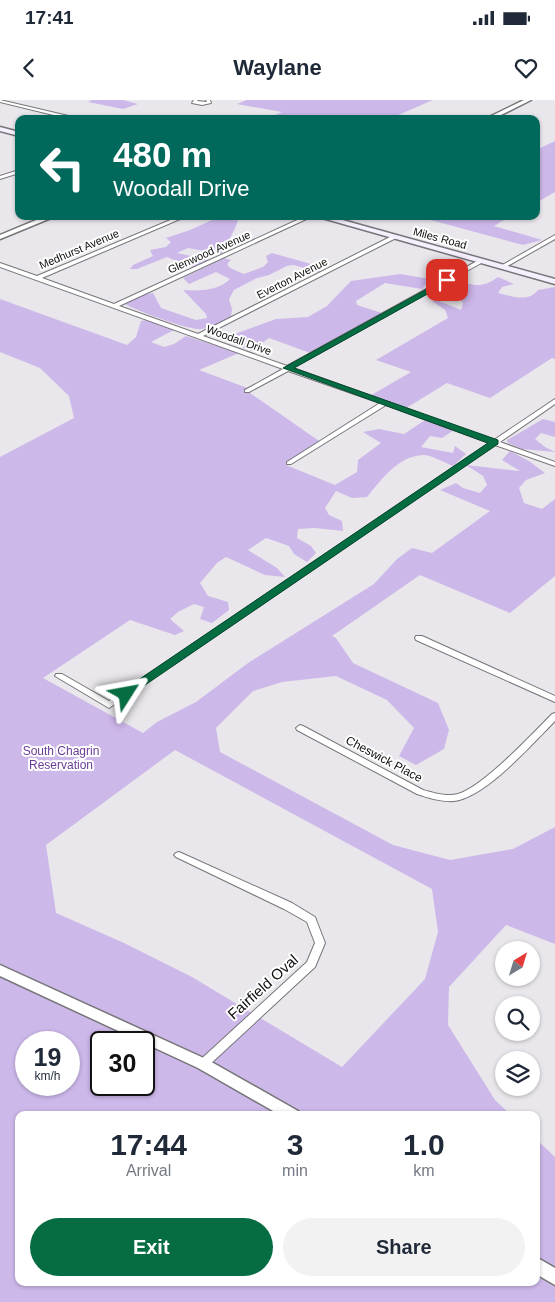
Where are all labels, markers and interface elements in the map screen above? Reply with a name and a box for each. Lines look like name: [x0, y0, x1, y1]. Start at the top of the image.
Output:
text: 17:41: [25, 7, 74, 28]
icon: back: [15, 54, 43, 82]
icon: heart: [512, 54, 540, 82]
text: Waylane: [233, 55, 322, 80]
icon: left: [30, 135, 95, 200]
text: 480 m: [113, 135, 212, 174]
text: Woodall Drive: [113, 176, 250, 201]
street label: Miles Road: [412, 225, 468, 251]
street label: Medhurst Avenue: [37, 227, 121, 271]
street label: Glenwood Avenue: [166, 228, 252, 276]
street label: Everton Avenue: [255, 255, 329, 301]
pin: [426, 259, 468, 301]
icon: arrive: [433, 266, 461, 294]
street label: Woodall Drive: [205, 323, 273, 357]
position arrow: [99, 667, 151, 719]
street label: Cheswick Place: [343, 733, 425, 785]
park label: South Chagrin Reservation: [23, 744, 99, 772]
north arrow: [495, 941, 540, 986]
map controls: [495, 941, 540, 1096]
street label: Fairfield Oval: [224, 951, 301, 1023]
button: search: [495, 996, 540, 1041]
speed limit sign: 30: [90, 1031, 155, 1096]
text: 19: [34, 1043, 61, 1071]
button: layers: [495, 1051, 540, 1096]
text: km/h: [34, 1069, 61, 1083]
text: 17:44: [110, 1128, 187, 1161]
text: 3: [287, 1128, 303, 1161]
text: 1.0: [403, 1128, 445, 1161]
text: Arrival: [126, 1162, 171, 1179]
text: min: [282, 1162, 308, 1179]
text: km: [413, 1162, 435, 1179]
button: Exit: [30, 1218, 273, 1276]
button: Share: [283, 1218, 525, 1276]

